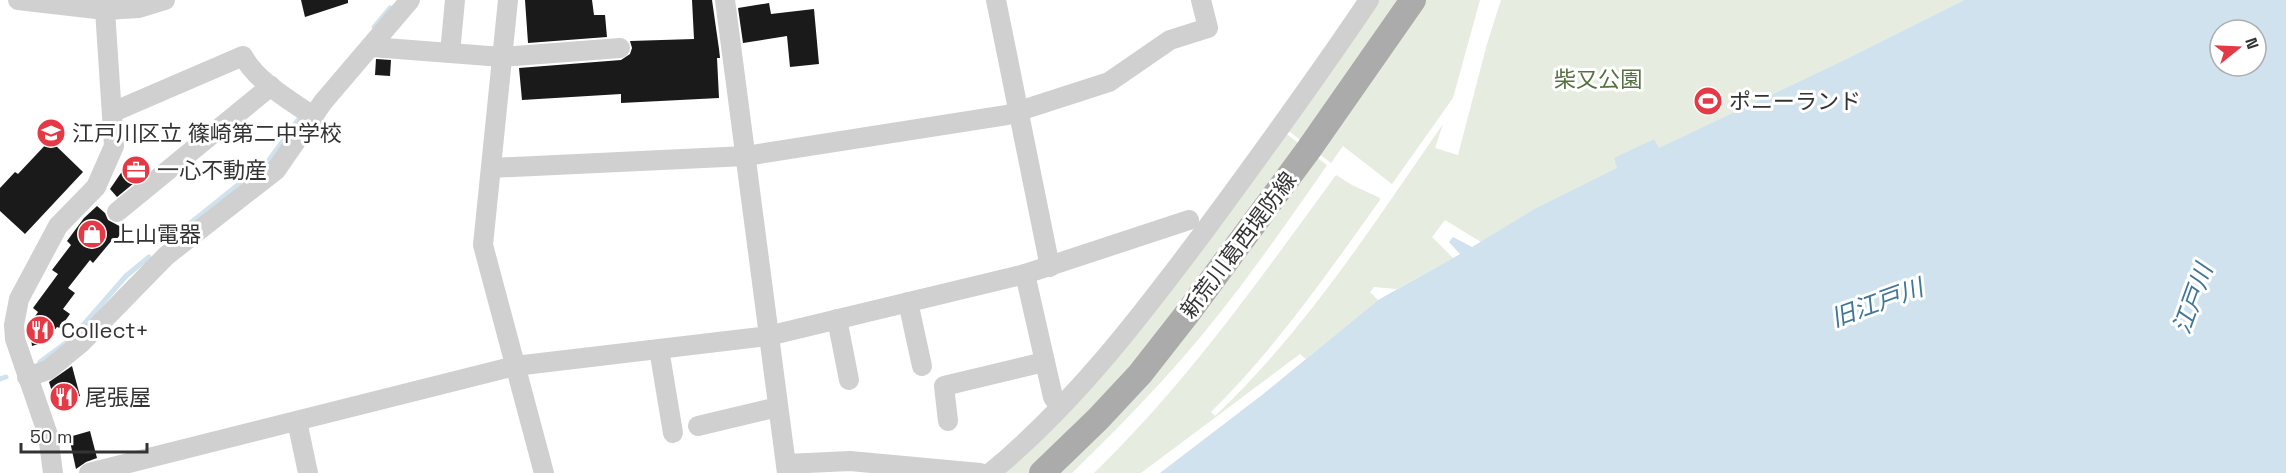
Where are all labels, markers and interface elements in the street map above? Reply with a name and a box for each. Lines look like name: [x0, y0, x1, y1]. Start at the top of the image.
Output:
north arrow: [2208, 18, 2268, 78]
text: N: [2240, 35, 2263, 52]
park label: 柴又公園: [1554, 65, 1642, 93]
sports icon: ポニーランド: [1692, 85, 1724, 117]
place label: ポニーランド: [1729, 87, 1861, 115]
school or university icon: 江戸川区立 篠崎第二中学校: [35, 117, 67, 149]
place label: 江戸川区立 篠崎第二中学校: [72, 119, 342, 147]
office icon: 一心不動産: [120, 154, 152, 186]
place label: 一心不動産: [157, 156, 267, 184]
street label: 新荒川葛西堤防線: [1174, 166, 1302, 324]
shop icon: 上山電器: [76, 218, 108, 250]
place label: 上山電器: [113, 220, 201, 248]
water label: 江戸川: [2166, 257, 2220, 338]
water label: 旧江戸川: [1826, 271, 1930, 334]
restaurant icon: Collect+: [24, 314, 56, 346]
place label: Collect+: [61, 316, 149, 344]
restaurant icon: 尾張屋: [48, 381, 80, 413]
place label: 尾張屋: [85, 383, 151, 411]
scale bar: [21, 416, 147, 454]
text: 50 m: [30, 425, 72, 448]

